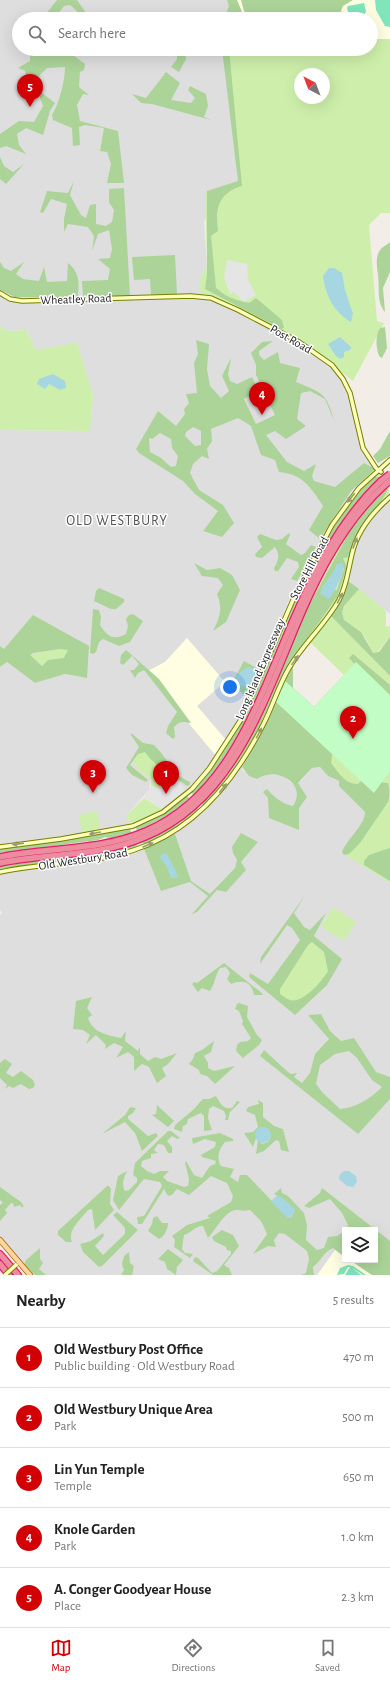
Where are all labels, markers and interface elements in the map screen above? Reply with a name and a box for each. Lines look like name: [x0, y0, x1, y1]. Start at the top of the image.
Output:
search box: [12, 12, 378, 56]
icon: search: [26, 23, 48, 45]
text: Search here: [58, 26, 126, 41]
north arrow: [294, 68, 330, 104]
pin: 5: [17, 74, 43, 107]
street label: Wheatley Road: [40, 292, 112, 307]
street label: Post Road: [268, 322, 314, 356]
pin: 4: [249, 382, 275, 415]
one-way arrow: [347, 492, 355, 503]
district label: OLD WESTBURY: [66, 514, 168, 528]
street label: Store Hill Road: [287, 535, 331, 601]
one-way arrow: [353, 537, 359, 549]
one-way arrow: [337, 592, 343, 603]
street label: Long Island Expressway: [233, 617, 288, 722]
one-way arrow: [291, 654, 299, 665]
your location: [220, 677, 240, 697]
pin: 2: [340, 706, 366, 739]
one-way arrow: [256, 727, 262, 739]
pin: 3: [80, 760, 106, 793]
pin: 1: [153, 761, 179, 794]
one-way arrow: [219, 783, 228, 794]
one-way arrow: [89, 831, 101, 837]
one-way arrow: [12, 841, 24, 847]
one-way arrow: [143, 842, 154, 848]
street label: Old Westbury Road: [38, 846, 129, 873]
map controls: [342, 1227, 378, 1263]
button: layers: [342, 1227, 378, 1263]
text: Nearby: [16, 1292, 66, 1309]
text: 5 results: [333, 1294, 374, 1307]
text: Old Westbury Post Office: [54, 1342, 203, 1357]
text: 1: [27, 1351, 31, 1364]
text: 470 m: [343, 1351, 374, 1364]
text: Public building · Old Westbury Road: [54, 1360, 235, 1373]
text: Old Westbury Unique Area: [54, 1402, 213, 1417]
text: 2: [26, 1411, 32, 1424]
text: 500 m: [342, 1411, 374, 1424]
text: Park: [54, 1420, 76, 1433]
text: Lin Yun Temple: [54, 1462, 145, 1477]
text: 3: [26, 1471, 32, 1484]
text: 650 m: [343, 1471, 374, 1484]
text: Temple: [54, 1480, 92, 1493]
text: Knole Garden: [54, 1522, 135, 1537]
text: 4: [26, 1531, 32, 1544]
text: 1.0 km: [341, 1531, 374, 1544]
text: Park: [54, 1540, 76, 1553]
text: A. Conger Goodyear House: [54, 1582, 211, 1597]
text: 5: [26, 1591, 32, 1604]
text: 2.3 km: [341, 1591, 374, 1604]
text: Place: [54, 1600, 81, 1613]
tab: Map: [50, 1637, 72, 1674]
tab: Directions: [171, 1637, 215, 1674]
tab: Saved: [315, 1637, 340, 1674]

